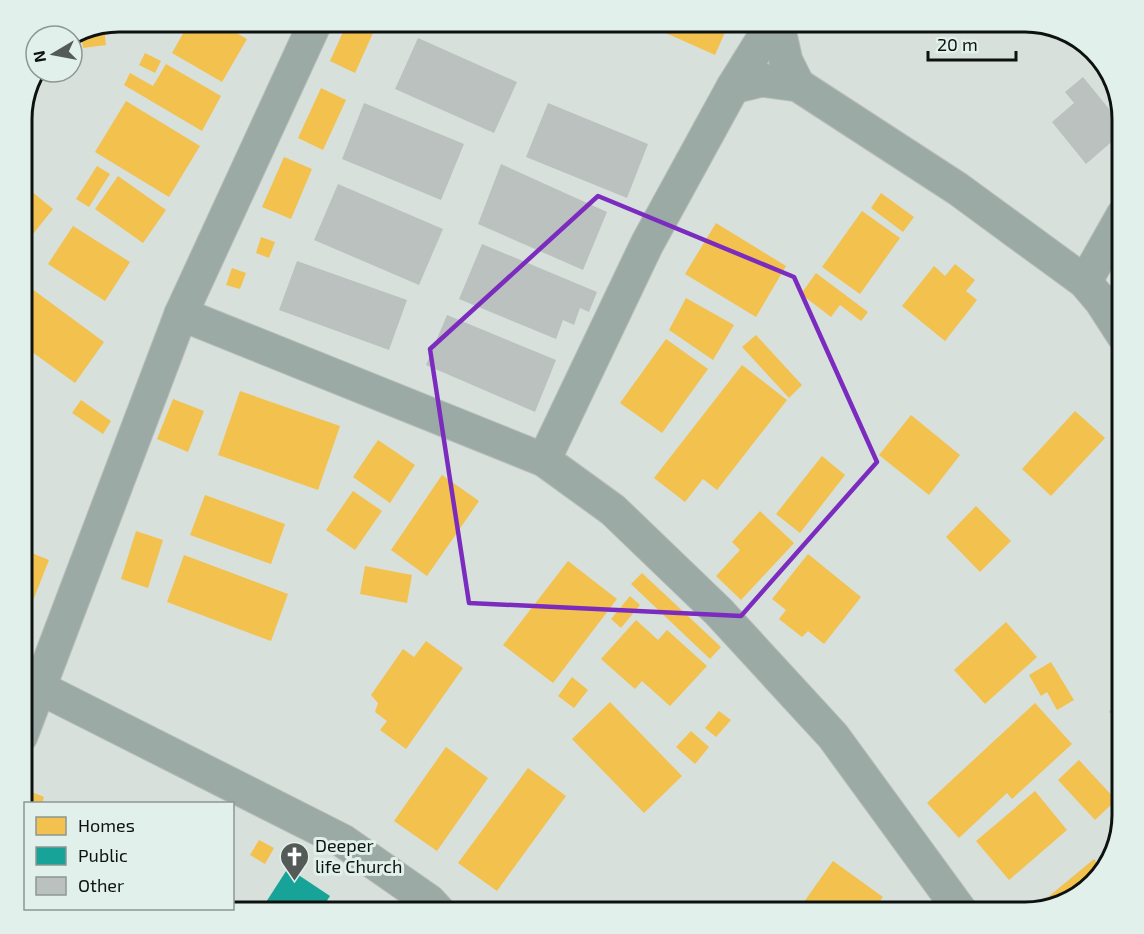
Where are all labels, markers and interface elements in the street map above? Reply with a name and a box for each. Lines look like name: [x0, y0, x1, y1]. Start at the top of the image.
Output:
north arrow: [24, 24, 84, 84]
scale bar: [928, 24, 1016, 62]
text: 20 m: [937, 33, 978, 55]
text: N: [28, 49, 49, 64]
legend: [24, 802, 234, 910]
text: Homes: [78, 814, 135, 836]
place label: Deeper life Church: [315, 834, 402, 877]
church icon: Deeper life Church: [278, 840, 310, 882]
text: Public: [78, 844, 128, 866]
text: Other: [78, 874, 124, 896]

